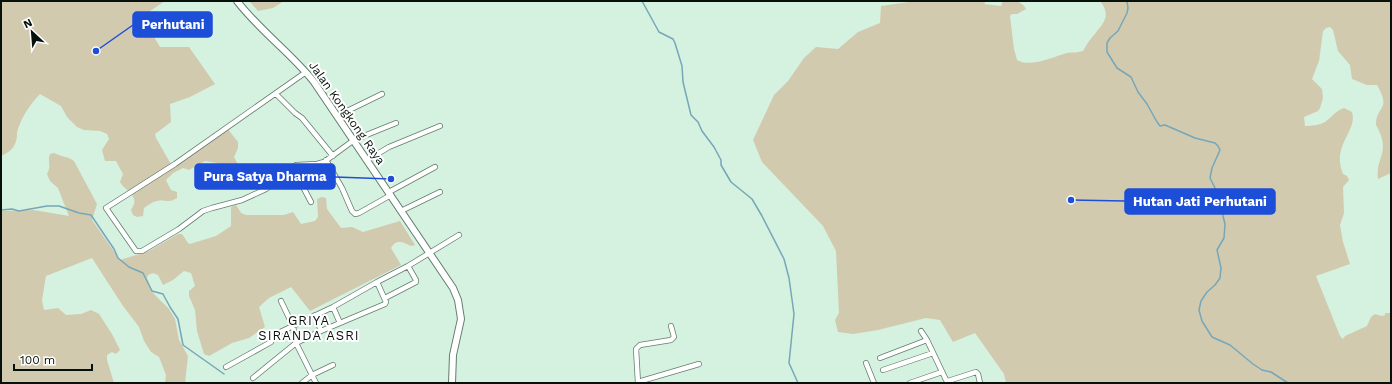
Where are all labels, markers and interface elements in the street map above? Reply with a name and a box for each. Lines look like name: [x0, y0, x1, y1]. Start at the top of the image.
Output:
north arrow: [12, 12, 52, 52]
callout: Perhutani: [133, 12, 212, 37]
text: N: [21, 16, 34, 31]
text: Perhutani: [142, 17, 205, 32]
street label: Jalan Kongkong Raya: [306, 59, 388, 167]
callout: Pura Satya Dharma: [195, 164, 335, 189]
text: Pura Satya Dharma: [203, 169, 327, 184]
callout: Hutan Jati Perhutani: [1125, 189, 1275, 214]
text: Hutan Jati Perhutani: [1133, 194, 1267, 209]
district label: GRIYA SIRANDA ASRI: [258, 313, 360, 343]
scale bar: [14, 346, 92, 372]
text: 100 m: [20, 353, 55, 367]

